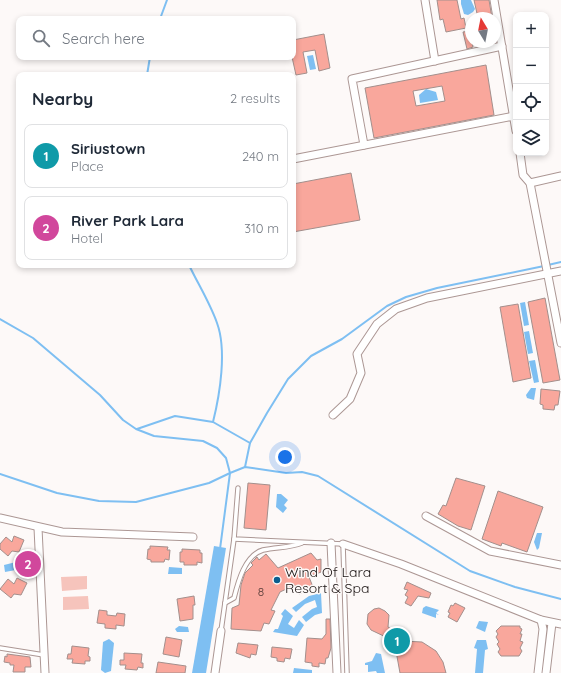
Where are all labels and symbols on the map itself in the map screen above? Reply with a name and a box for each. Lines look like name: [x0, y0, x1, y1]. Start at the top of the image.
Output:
north arrow: [465, 12, 501, 48]
your location: [275, 447, 295, 467]
pin: 2: [15, 549, 41, 579]
place label: Wind Of Lara Resort & Spa: [285, 563, 371, 597]
marker: Wind Of Lara Resort & Spa: [272, 575, 282, 585]
house number: 8: [258, 584, 264, 599]
pin: 1: [384, 626, 410, 656]

